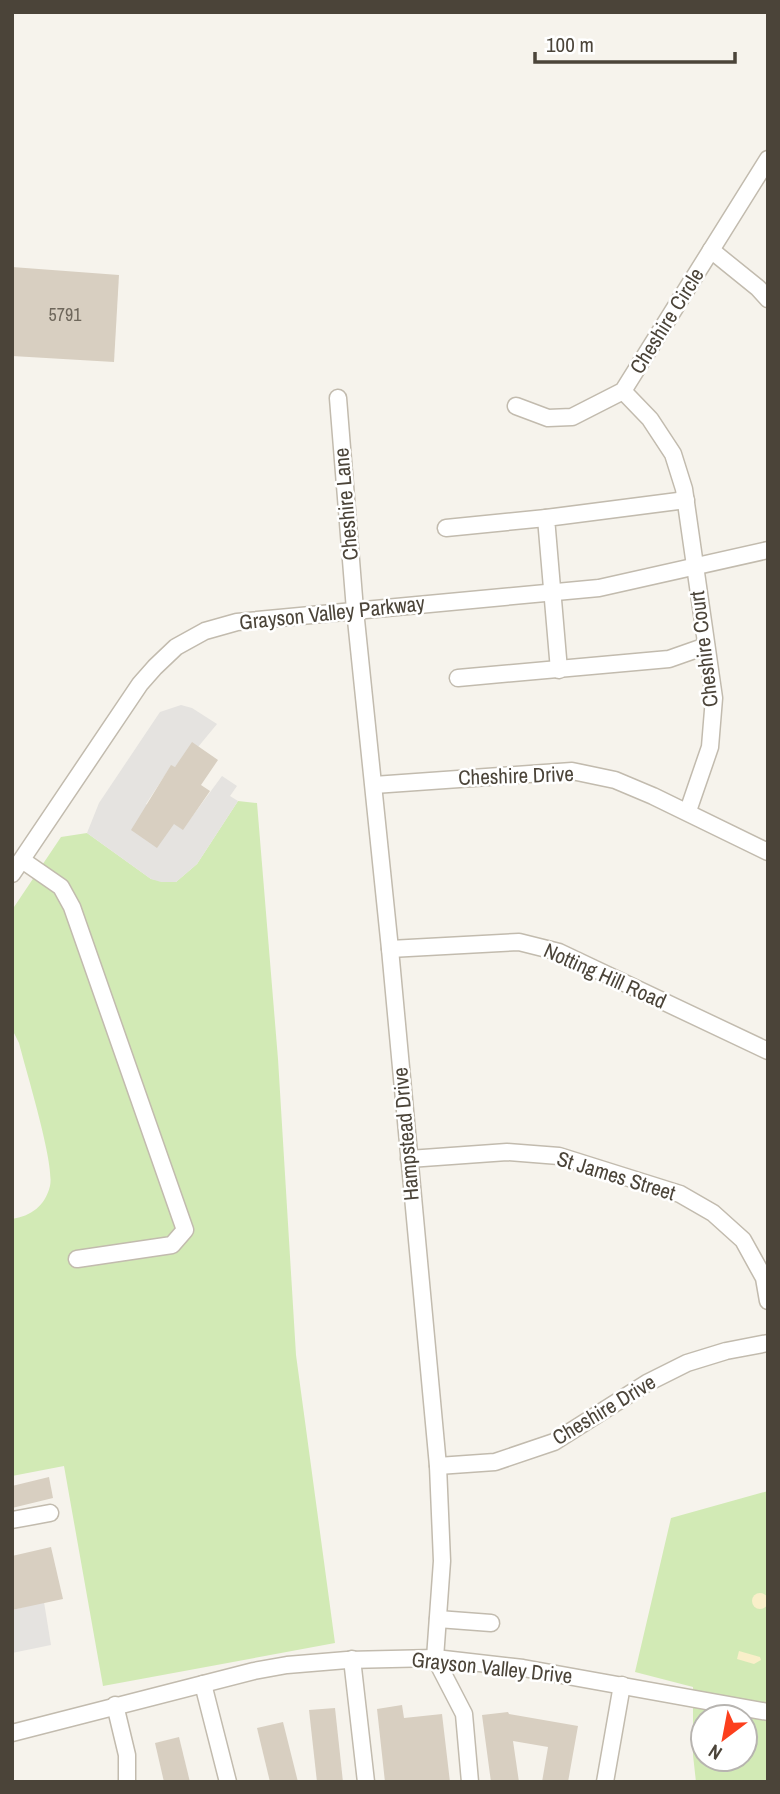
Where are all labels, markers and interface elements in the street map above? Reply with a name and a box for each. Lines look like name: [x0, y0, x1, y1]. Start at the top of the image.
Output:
scale bar: [535, 21, 734, 65]
text: 100 m: [546, 30, 594, 59]
street label: Cheshire Circle: [623, 262, 711, 379]
house number: 5791: [49, 302, 82, 327]
street label: Cheshire Lane: [326, 447, 365, 562]
street label: Grayson Valley Parkway: [238, 588, 426, 637]
street label: Cheshire Court: [682, 589, 725, 709]
street label: Cheshire Drive: [458, 759, 574, 792]
street label: Notting Hill Road: [539, 936, 671, 1015]
street label: Hampstead Drive: [385, 1066, 426, 1202]
street label: St James Street: [553, 1144, 679, 1207]
street label: Cheshire Drive: [547, 1367, 661, 1452]
street label: Grayson Valley Drive: [410, 1645, 574, 1690]
north arrow: [689, 1703, 759, 1773]
text: N: [703, 1738, 727, 1766]

